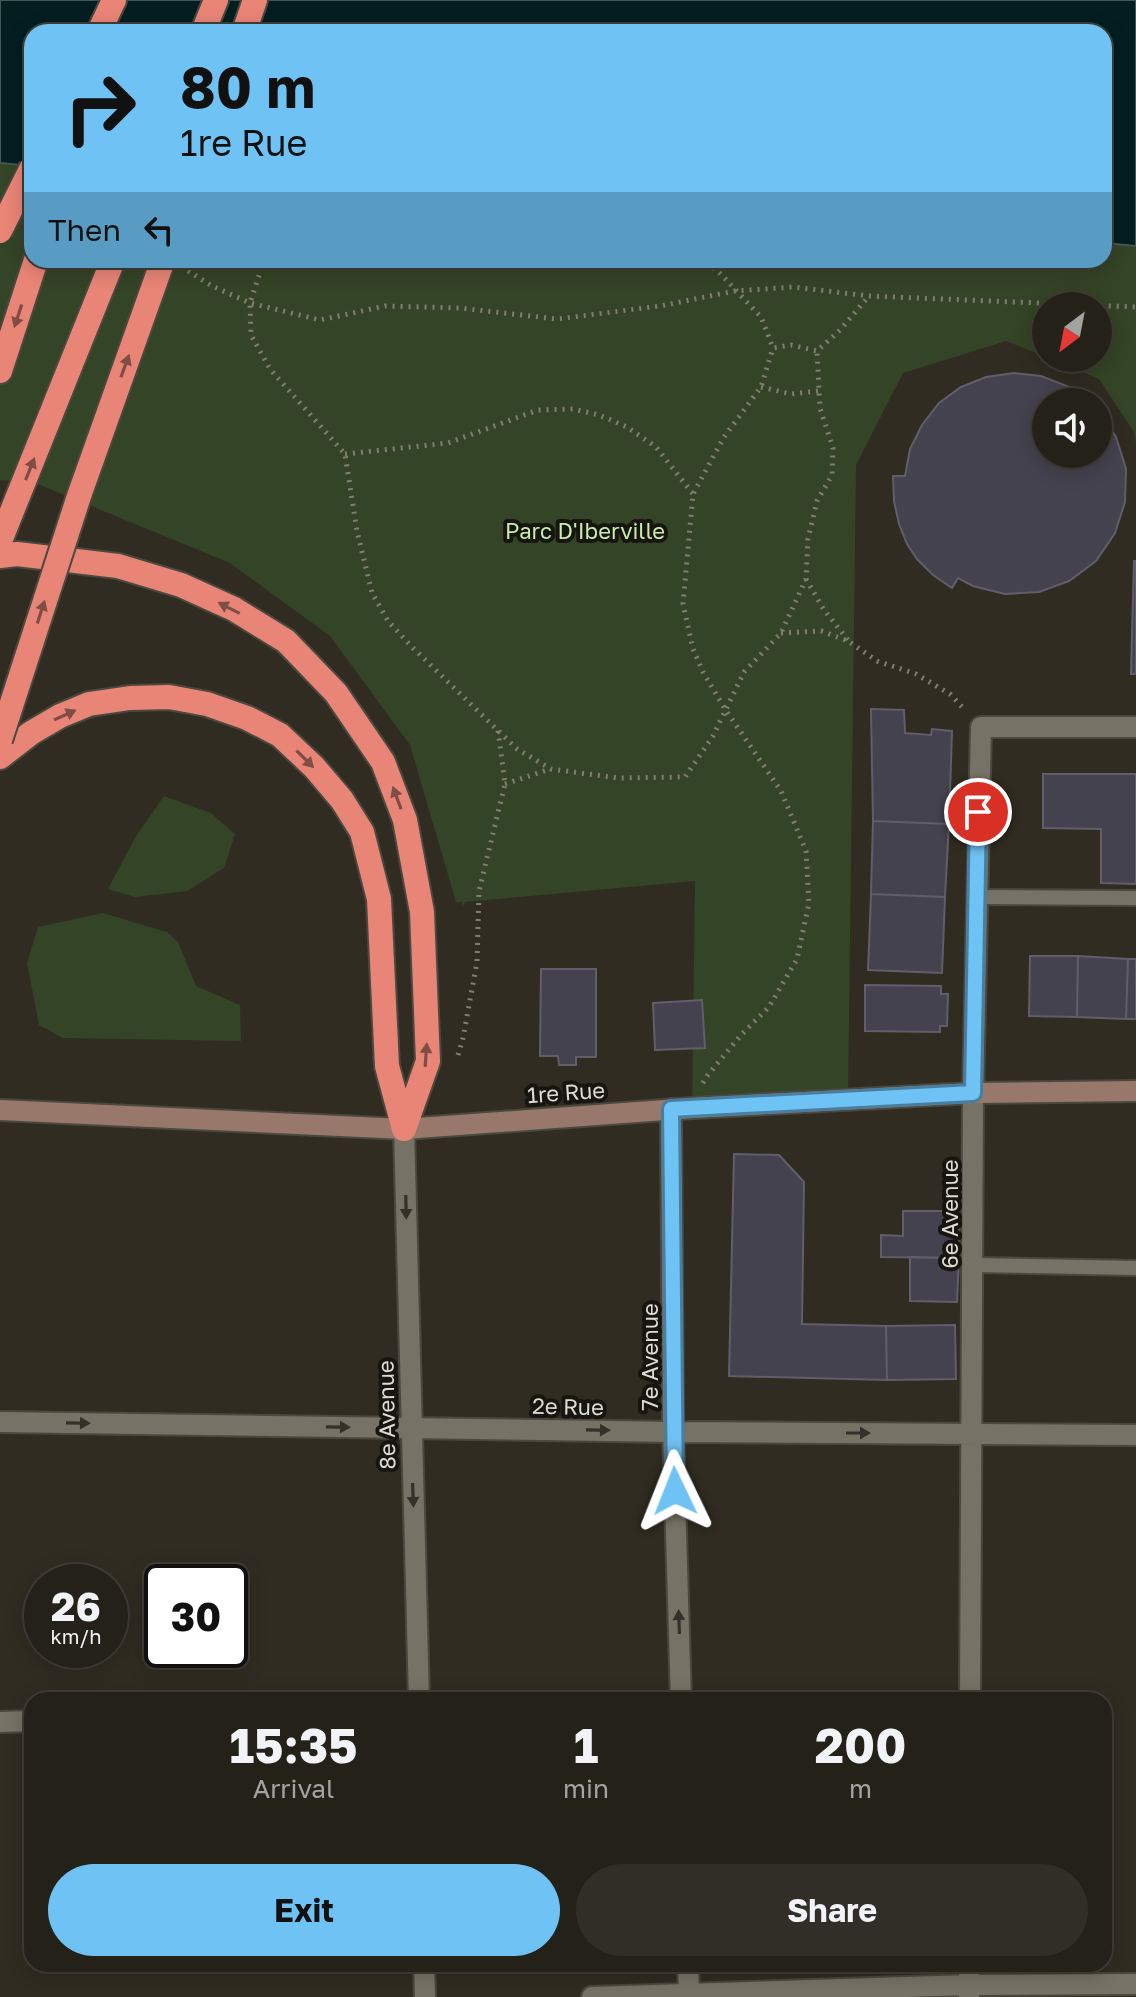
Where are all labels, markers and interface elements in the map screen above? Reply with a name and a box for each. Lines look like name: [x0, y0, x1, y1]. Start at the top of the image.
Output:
text: 80 m: [180, 53, 315, 120]
icon: right: [48, 56, 152, 160]
text: 1re Rue: [180, 121, 307, 164]
icon: left: [137, 208, 181, 252]
text: Then: [48, 212, 121, 248]
north arrow: [1032, 292, 1112, 372]
map controls: [1032, 292, 1112, 468]
one-way arrow: [12, 304, 24, 328]
one-way arrow: [120, 354, 132, 378]
button: sound: [1032, 388, 1112, 468]
one-way arrow: [23, 457, 36, 481]
park label: Parc D'Iberville: [505, 517, 665, 544]
one-way arrow: [35, 600, 47, 624]
one-way arrow: [218, 601, 241, 615]
one-way arrow: [53, 708, 77, 721]
one-way arrow: [295, 749, 314, 768]
pin: [944, 778, 1012, 846]
one-way arrow: [390, 786, 403, 810]
icon: arrive: [956, 790, 1000, 834]
one-way arrow: [420, 1042, 433, 1067]
street label: 1re Rue: [526, 1076, 606, 1108]
street label: 6e Avenue: [936, 1159, 963, 1269]
one-way arrow: [399, 1195, 412, 1220]
street label: 7e Avenue: [636, 1303, 663, 1411]
street label: 8e Avenue: [372, 1360, 400, 1470]
street label: 2e Rue: [532, 1392, 604, 1420]
one-way arrow: [66, 1417, 91, 1429]
one-way arrow: [326, 1421, 351, 1433]
one-way arrow: [586, 1424, 611, 1437]
one-way arrow: [846, 1426, 871, 1439]
position arrow: [633, 1449, 717, 1533]
one-way arrow: [406, 1483, 419, 1508]
speed limit sign: 30: [144, 1564, 248, 1668]
text: 26: [51, 1582, 101, 1630]
one-way arrow: [672, 1609, 685, 1634]
text: km/h: [51, 1624, 101, 1648]
text: 15:35: [230, 1716, 358, 1774]
text: 1: [574, 1716, 598, 1774]
text: 200: [815, 1716, 906, 1774]
text: Arrival: [253, 1773, 334, 1804]
text: min: [563, 1773, 609, 1804]
text: m: [849, 1773, 872, 1804]
button: Exit: [48, 1864, 560, 1956]
button: Share: [576, 1864, 1088, 1956]

